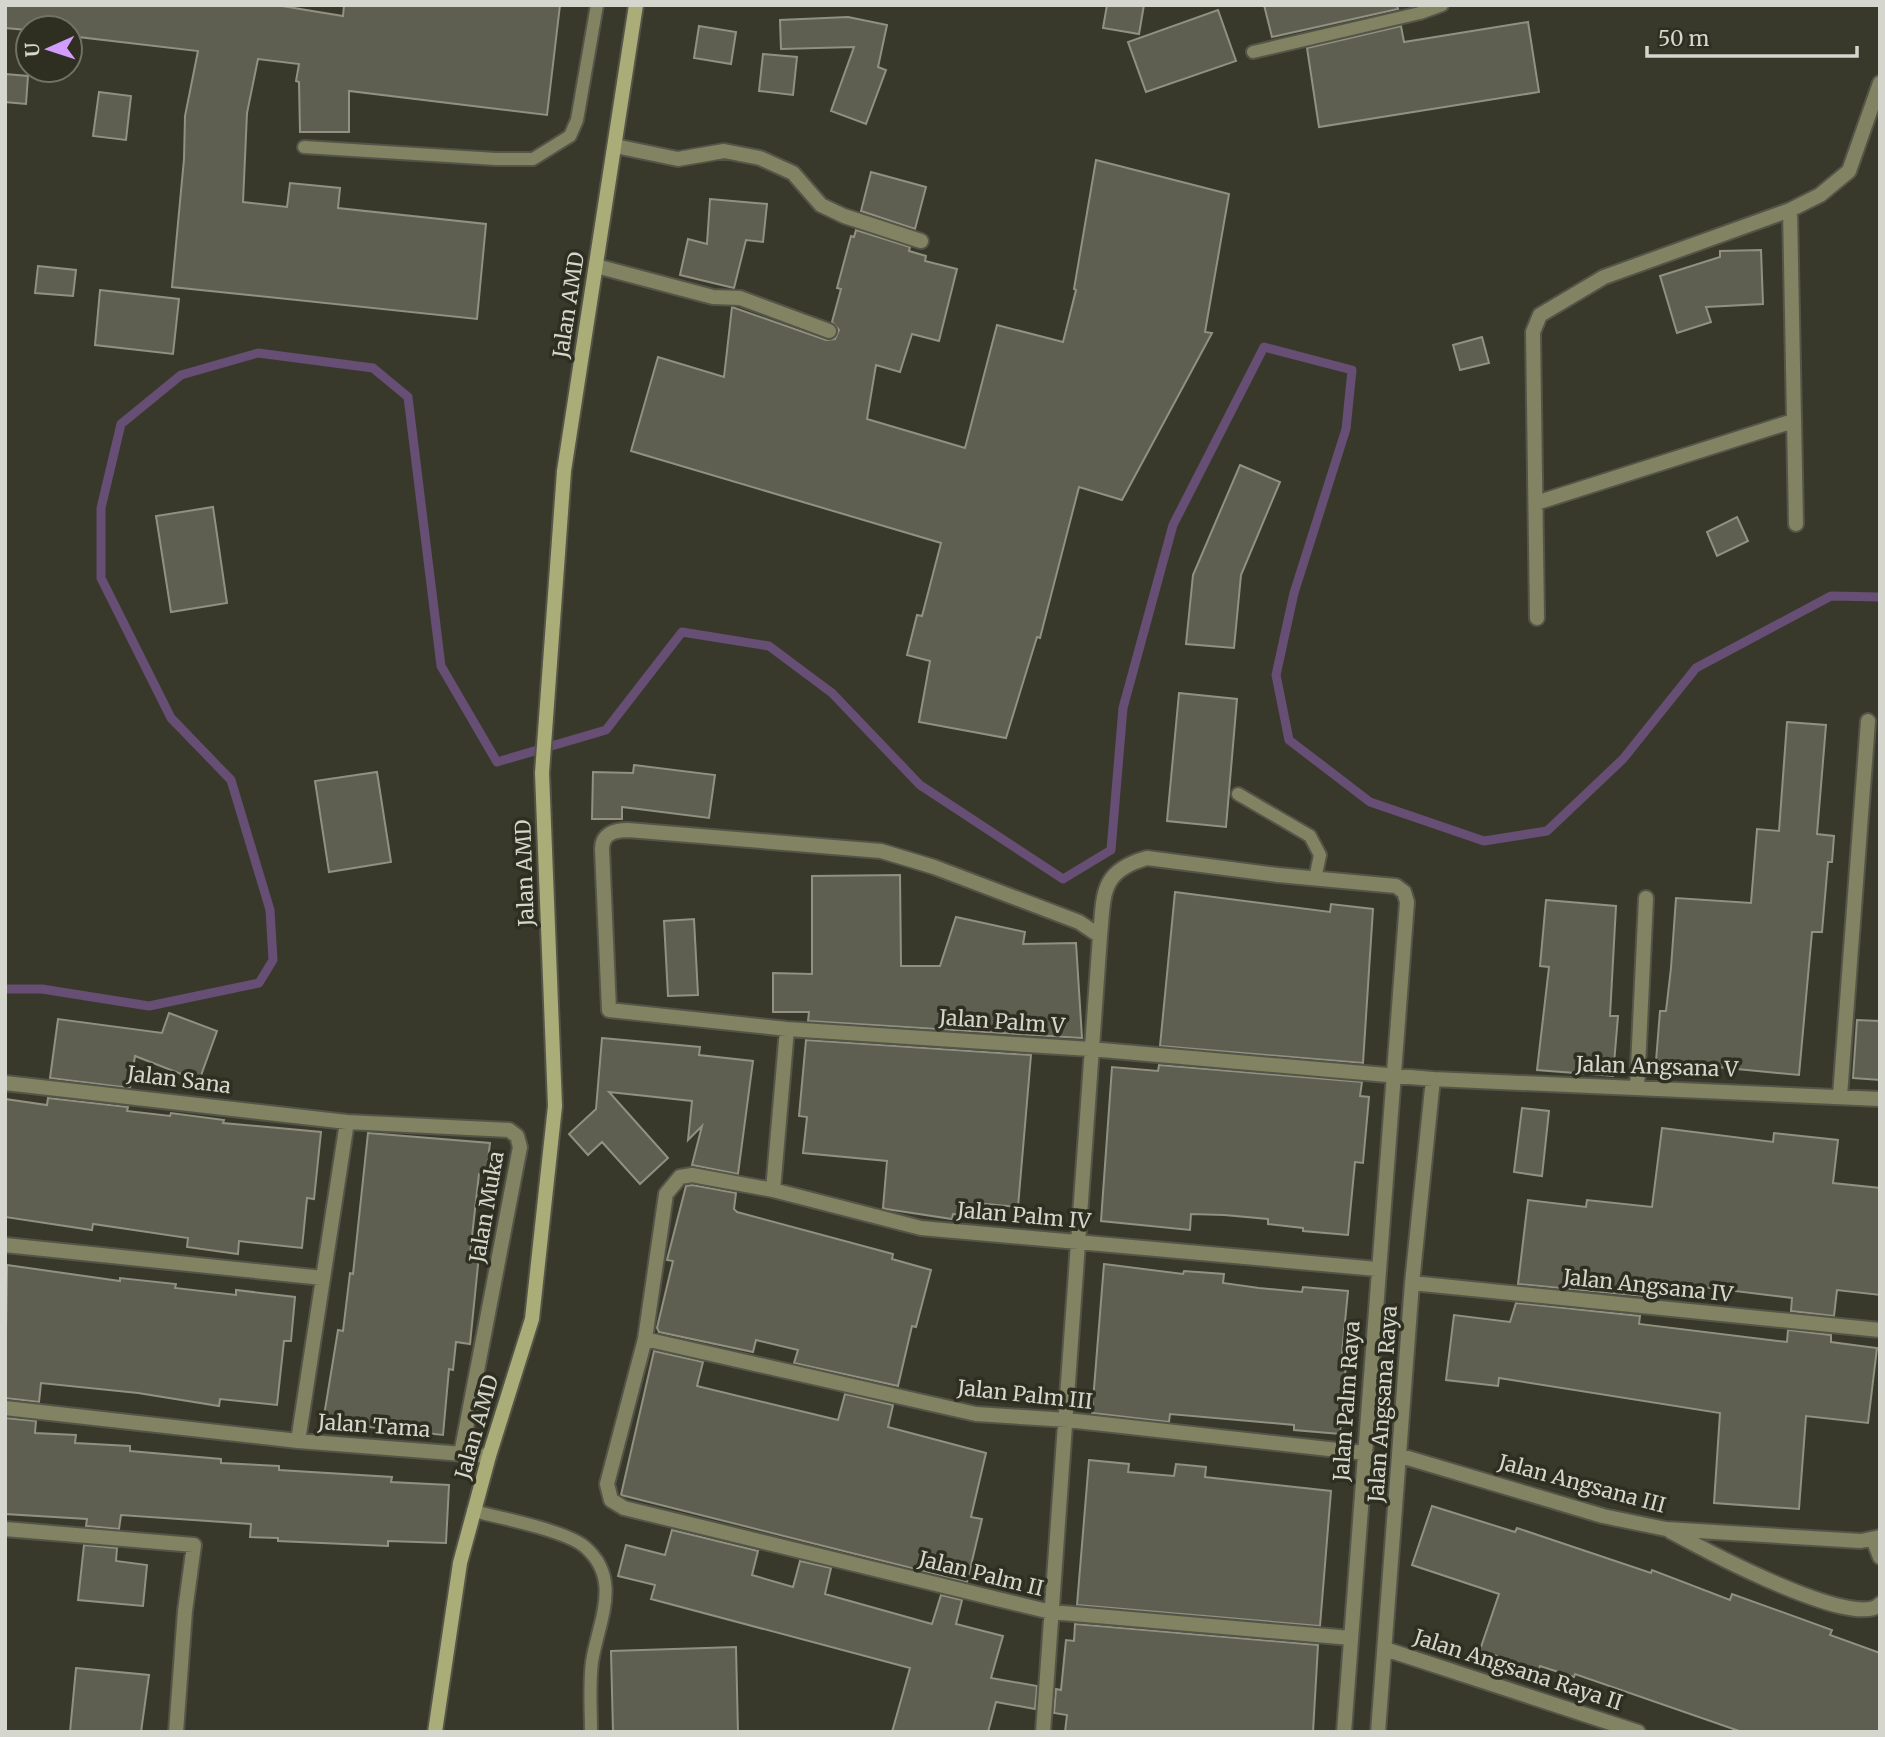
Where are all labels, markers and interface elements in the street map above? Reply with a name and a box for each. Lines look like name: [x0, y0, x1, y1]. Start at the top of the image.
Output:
north arrow: [14, 14, 84, 84]
scale bar: [1647, 14, 1857, 58]
text: 50 m: [1658, 25, 1709, 52]
text: U: [20, 42, 44, 58]
street label: Jalan AMD: [547, 250, 590, 361]
street label: Jalan AMD: [509, 819, 540, 928]
street label: Jalan Palm V: [937, 1004, 1067, 1039]
street label: Jalan Angsana V: [1574, 1050, 1740, 1083]
street label: Jalan Sana: [125, 1060, 233, 1099]
street label: Jalan Muka: [463, 1149, 510, 1266]
street label: Jalan Palm IV: [955, 1196, 1093, 1235]
street label: Jalan Angsana IV: [1561, 1263, 1735, 1308]
street label: Jalan Angsana Raya: [1362, 1305, 1403, 1504]
street label: Jalan Palm Raya: [1327, 1320, 1366, 1483]
street label: Jalan AMD: [448, 1371, 504, 1483]
street label: Jalan Palm III: [955, 1374, 1094, 1415]
street label: Jalan Tama: [316, 1408, 431, 1443]
street label: Jalan Angsana III: [1495, 1448, 1669, 1519]
street label: Jalan Palm II: [915, 1545, 1046, 1602]
street label: Jalan Angsana Raya II: [1409, 1623, 1626, 1716]

